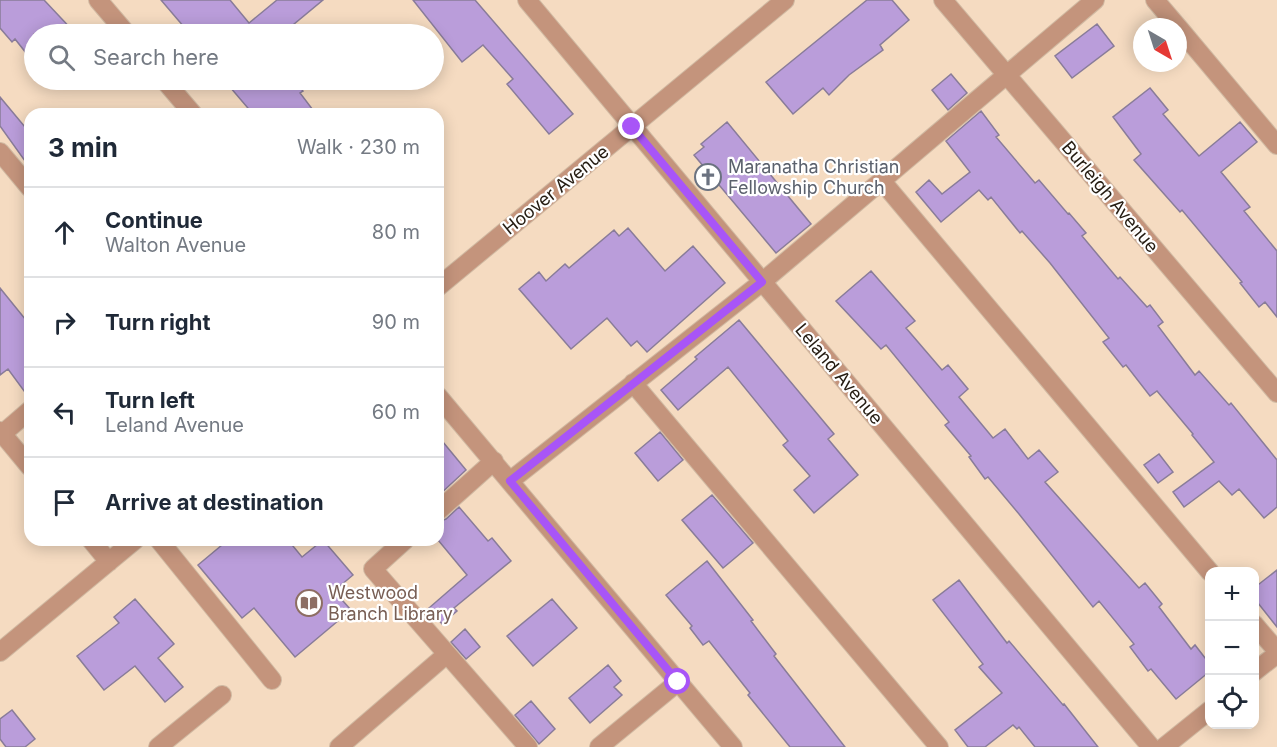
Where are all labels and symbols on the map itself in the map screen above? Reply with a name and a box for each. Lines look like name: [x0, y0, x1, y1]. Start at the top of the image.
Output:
north arrow: [1133, 18, 1187, 72]
route end: [618, 113, 644, 139]
street label: Burleigh Avenue: [1058, 137, 1163, 257]
street label: Hoover Avenue: [499, 141, 613, 239]
place label: Maranatha Christian Fellowship Church: [728, 156, 899, 198]
church icon: Maranatha Christian Fellowship Church: [693, 162, 723, 192]
street label: Leland Avenue: [791, 319, 888, 428]
place label: Westwood Branch Library: [328, 582, 453, 624]
library icon: Westwood Branch Library: [294, 588, 324, 618]
route start: [664, 668, 690, 694]

